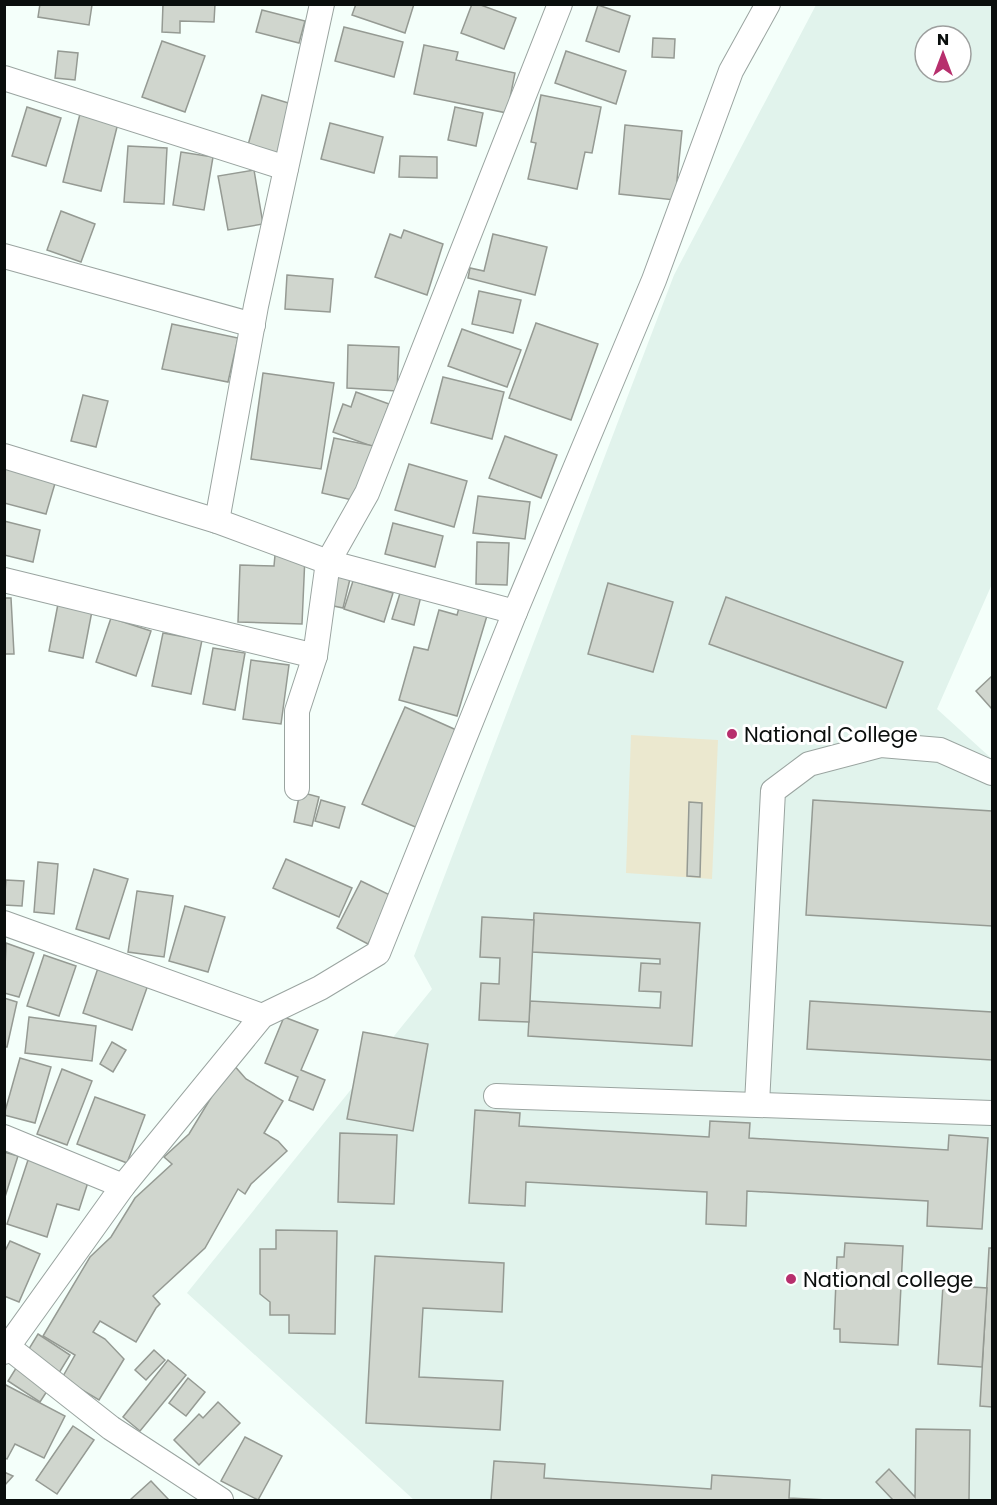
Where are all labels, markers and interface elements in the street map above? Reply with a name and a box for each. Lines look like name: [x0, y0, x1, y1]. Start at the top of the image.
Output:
north arrow: [913, 24, 973, 84]
text: N: [937, 28, 949, 51]
place label: National College: [744, 720, 918, 749]
marker: National College: [725, 727, 739, 741]
place label: National college: [803, 1265, 973, 1294]
marker: National college: [784, 1272, 798, 1286]

